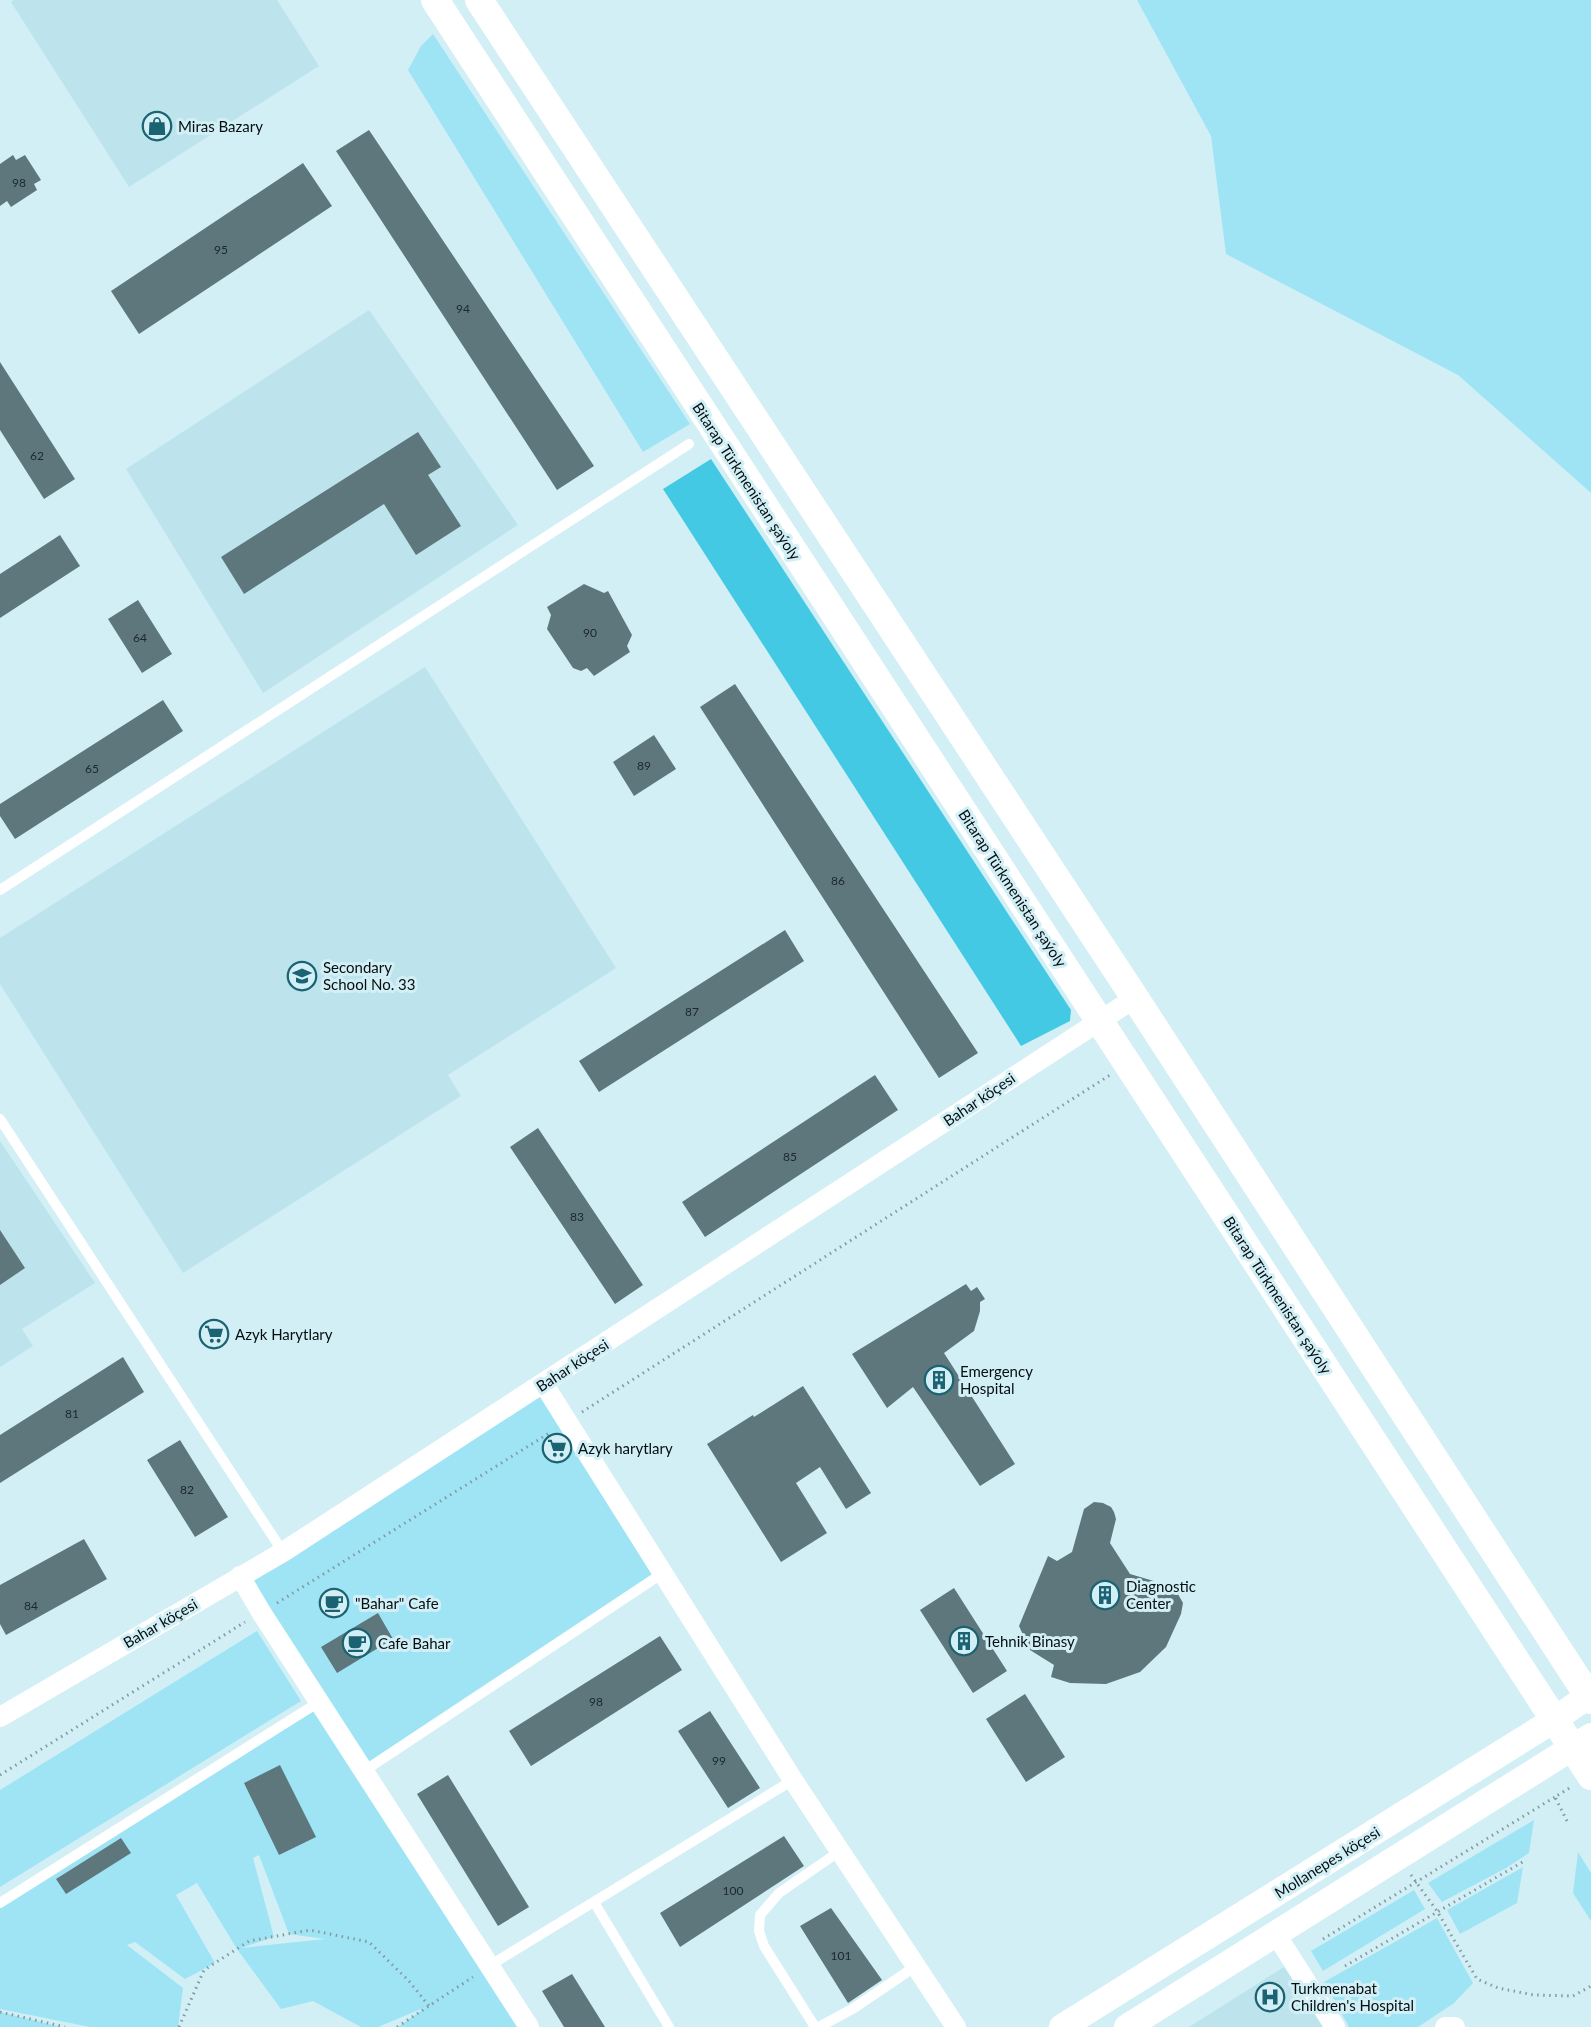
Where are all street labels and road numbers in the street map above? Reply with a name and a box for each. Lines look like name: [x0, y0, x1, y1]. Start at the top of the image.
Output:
street label: Bitarap Türkmenistan şaýoly: [689, 399, 805, 563]
street label: Bitarap Türkmenistan şaýoly: [955, 806, 1071, 970]
street label: Bahar köçesi: [940, 1068, 1018, 1130]
street label: Bitarap Türkmenistan şaýoly: [1220, 1213, 1336, 1377]
street label: Bahar köçesi: [532, 1335, 612, 1395]
street label: Bahar köçesi: [120, 1595, 200, 1651]
street label: Mollanepes köçesi: [1271, 1822, 1383, 1902]

